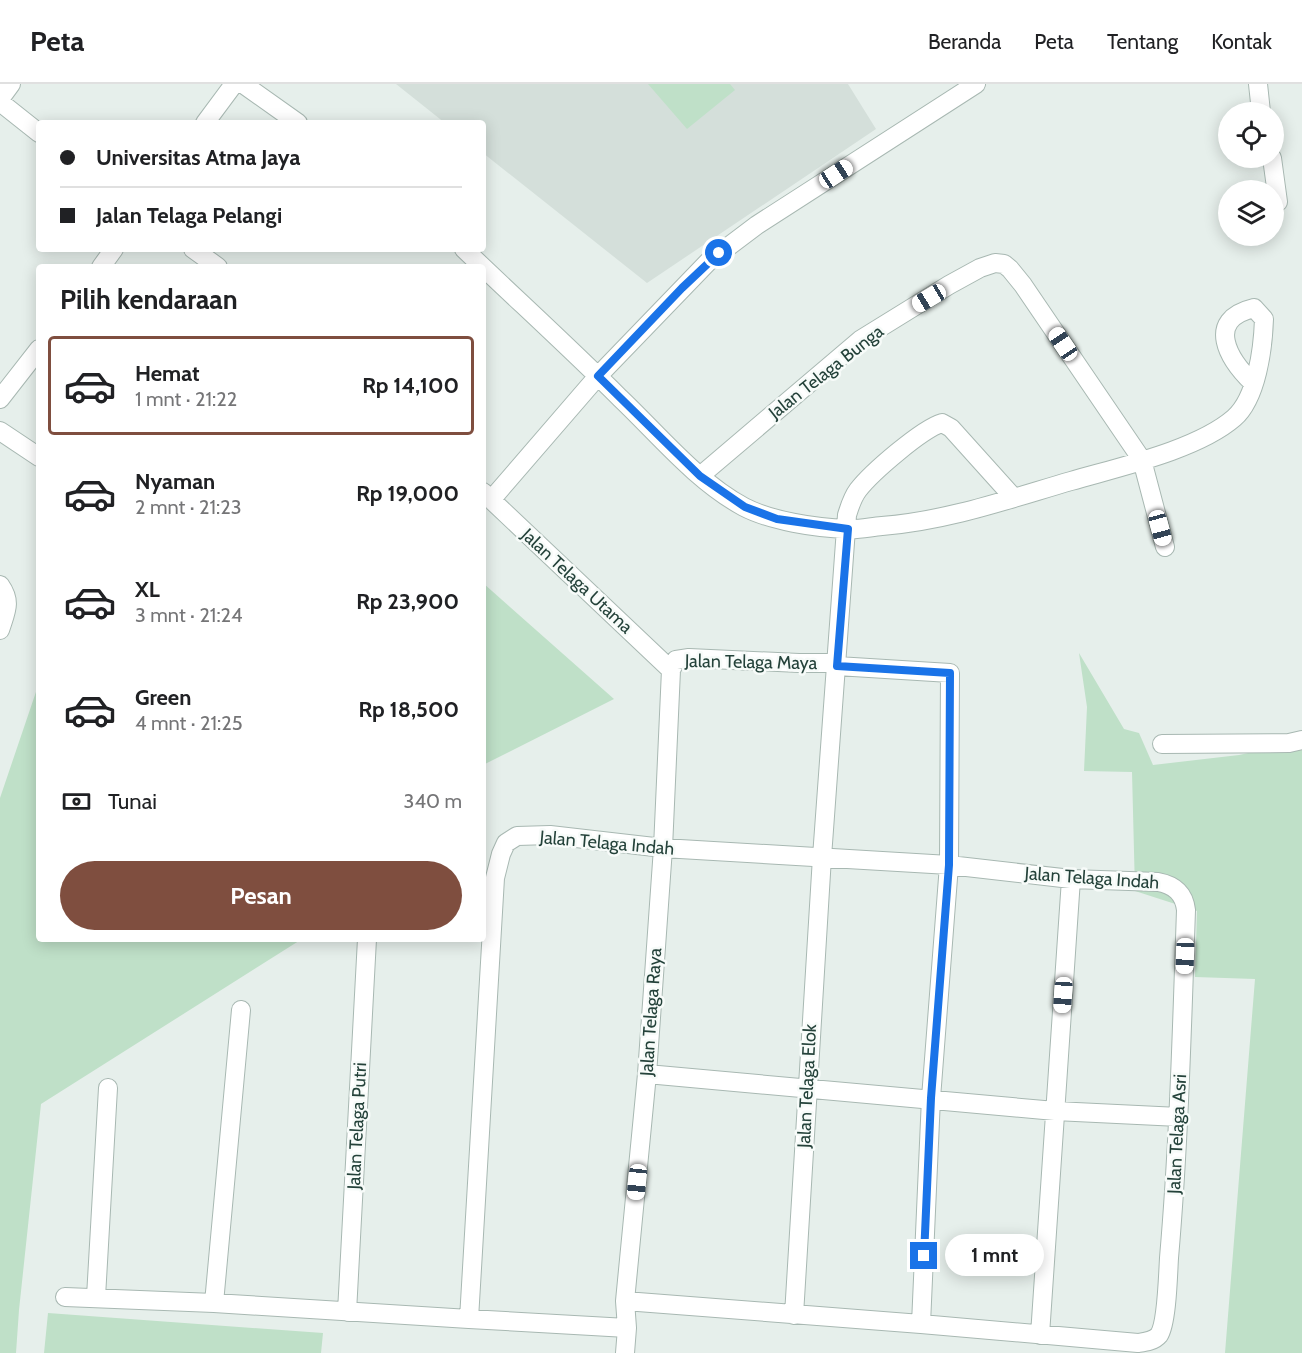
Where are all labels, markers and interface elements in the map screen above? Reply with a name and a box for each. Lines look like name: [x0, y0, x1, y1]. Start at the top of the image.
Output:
text: Peta: [30, 24, 84, 58]
text: Beranda: [928, 29, 1001, 54]
text: Peta: [1034, 29, 1074, 54]
text: Tentang: [1107, 29, 1178, 54]
text: Kontak: [1211, 29, 1272, 54]
map controls: [1218, 102, 1284, 246]
button: locate: [1218, 102, 1284, 168]
text: Universitas Atma Jaya: [96, 144, 301, 171]
car: [816, 157, 856, 191]
button: layers: [1218, 180, 1284, 246]
text: Jalan Telaga Pelangi: [96, 202, 282, 229]
route start: [705, 239, 732, 266]
car: [909, 281, 949, 315]
text: Pilih kendaraan: [60, 283, 238, 316]
street label: Jalan Telaga Bunga: [763, 320, 888, 424]
car: [1045, 324, 1081, 364]
icon: car: [63, 359, 117, 413]
text: Hemat: [135, 360, 200, 387]
text: Rp 14,100: [362, 372, 459, 399]
text: 1 mnt · 21:22: [135, 387, 237, 411]
icon: car: [63, 467, 117, 521]
text: Nyaman: [135, 468, 215, 495]
text: Rp 19,000: [356, 480, 459, 507]
text: 2 mnt · 21:23: [135, 495, 242, 519]
car: [1147, 508, 1173, 548]
street label: Jalan Telaga Utama: [516, 523, 637, 638]
icon: car: [63, 575, 117, 629]
text: XL: [135, 576, 160, 603]
text: Rp 23,900: [356, 588, 459, 615]
text: 3 mnt · 21:24: [135, 603, 243, 627]
street label: Jalan Telaga Maya: [684, 650, 818, 674]
icon: car: [63, 683, 117, 737]
text: Green: [135, 684, 191, 711]
text: Rp 18,500: [358, 696, 459, 723]
text: 4 mnt · 21:25: [135, 711, 243, 735]
icon: cash: [60, 785, 93, 818]
text: Tunai: [108, 788, 157, 815]
text: 340 m: [404, 789, 462, 813]
street label: Jalan Telaga Indah: [538, 826, 675, 860]
button: Pesan: [60, 861, 462, 930]
street label: Jalan Telaga Indah: [1023, 862, 1160, 894]
car: [1175, 938, 1195, 974]
street label: Jalan Telaga Raya: [635, 947, 666, 1078]
car: [1053, 976, 1073, 1014]
street label: Jalan Telaga Elok: [793, 1023, 821, 1150]
street label: Jalan Telaga Putri: [343, 1062, 371, 1191]
street label: Jalan Telaga Asri: [1163, 1073, 1191, 1196]
car: [626, 1163, 648, 1201]
callout: 1 mnt: [945, 1235, 1044, 1277]
route end: [910, 1242, 937, 1269]
text: 1 mnt: [971, 1243, 1018, 1267]

